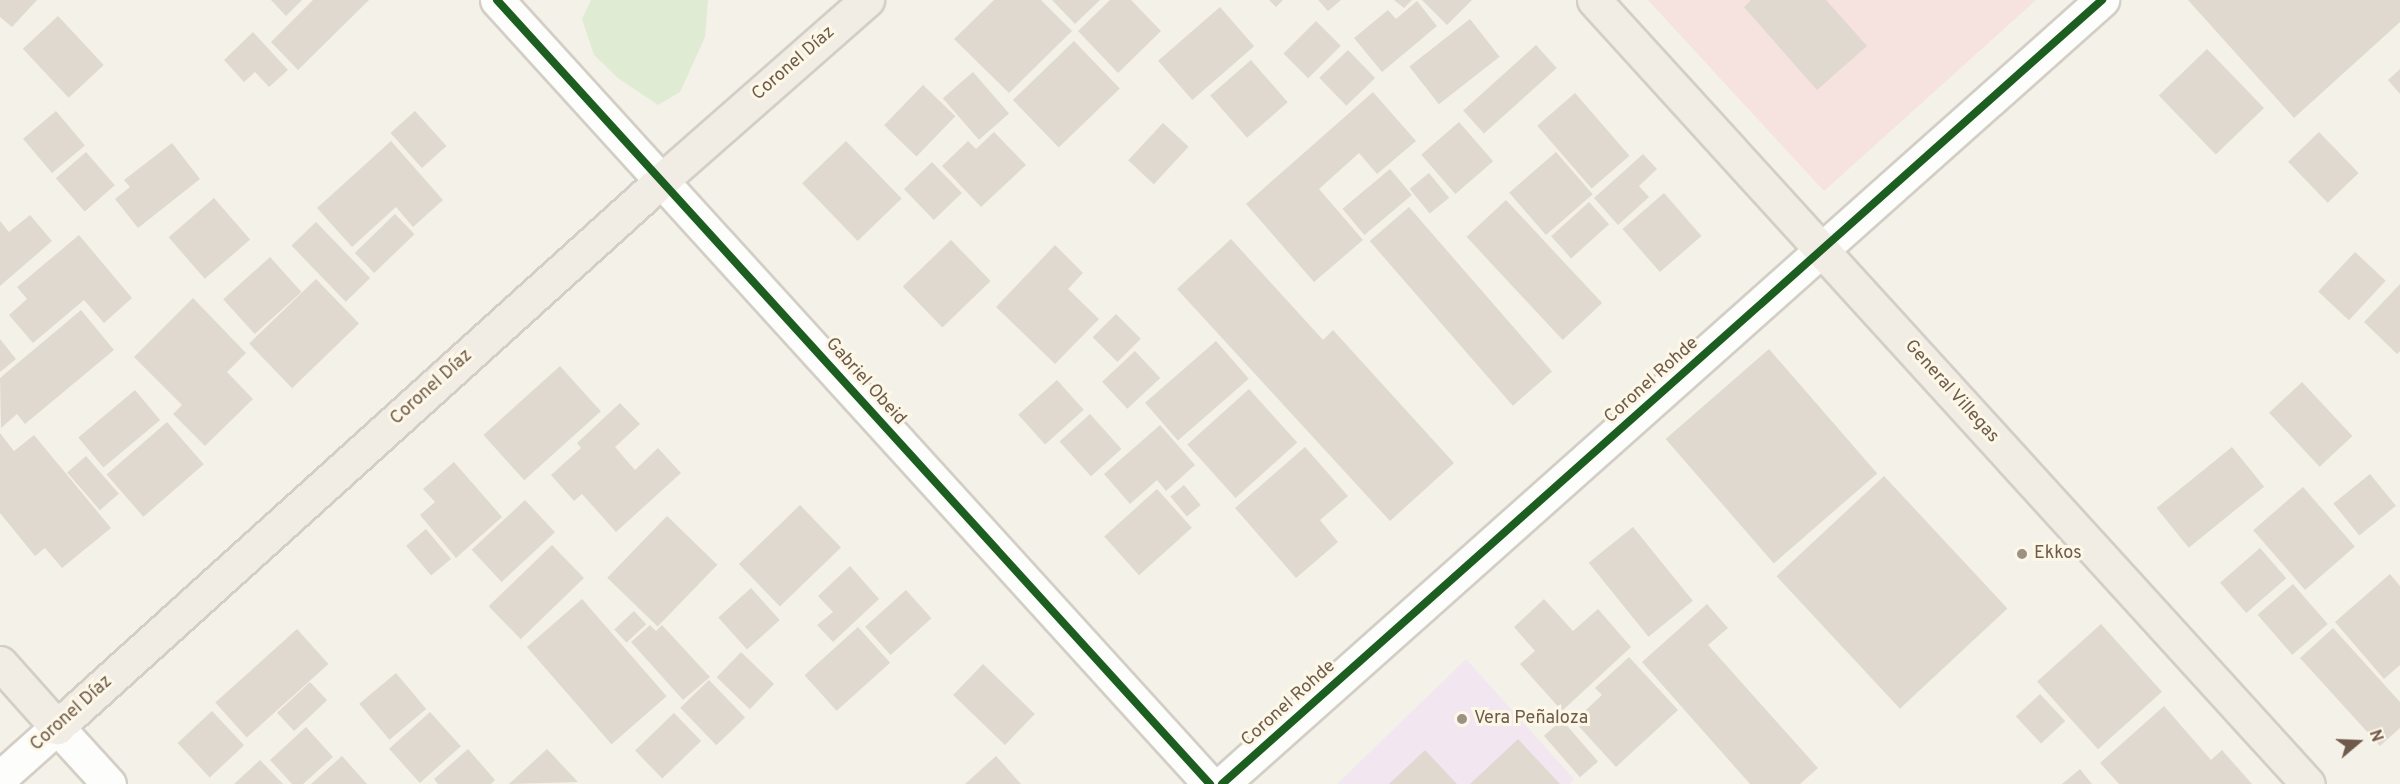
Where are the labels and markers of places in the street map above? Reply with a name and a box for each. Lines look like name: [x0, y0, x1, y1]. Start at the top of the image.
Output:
place label: Ekkos: [2034, 543, 2082, 565]
marker: Ekkos: [2015, 547, 2029, 561]
place label: Vera Peñaloza: [1474, 708, 1588, 730]
marker: Vera Peñaloza: [1455, 712, 1469, 726]

